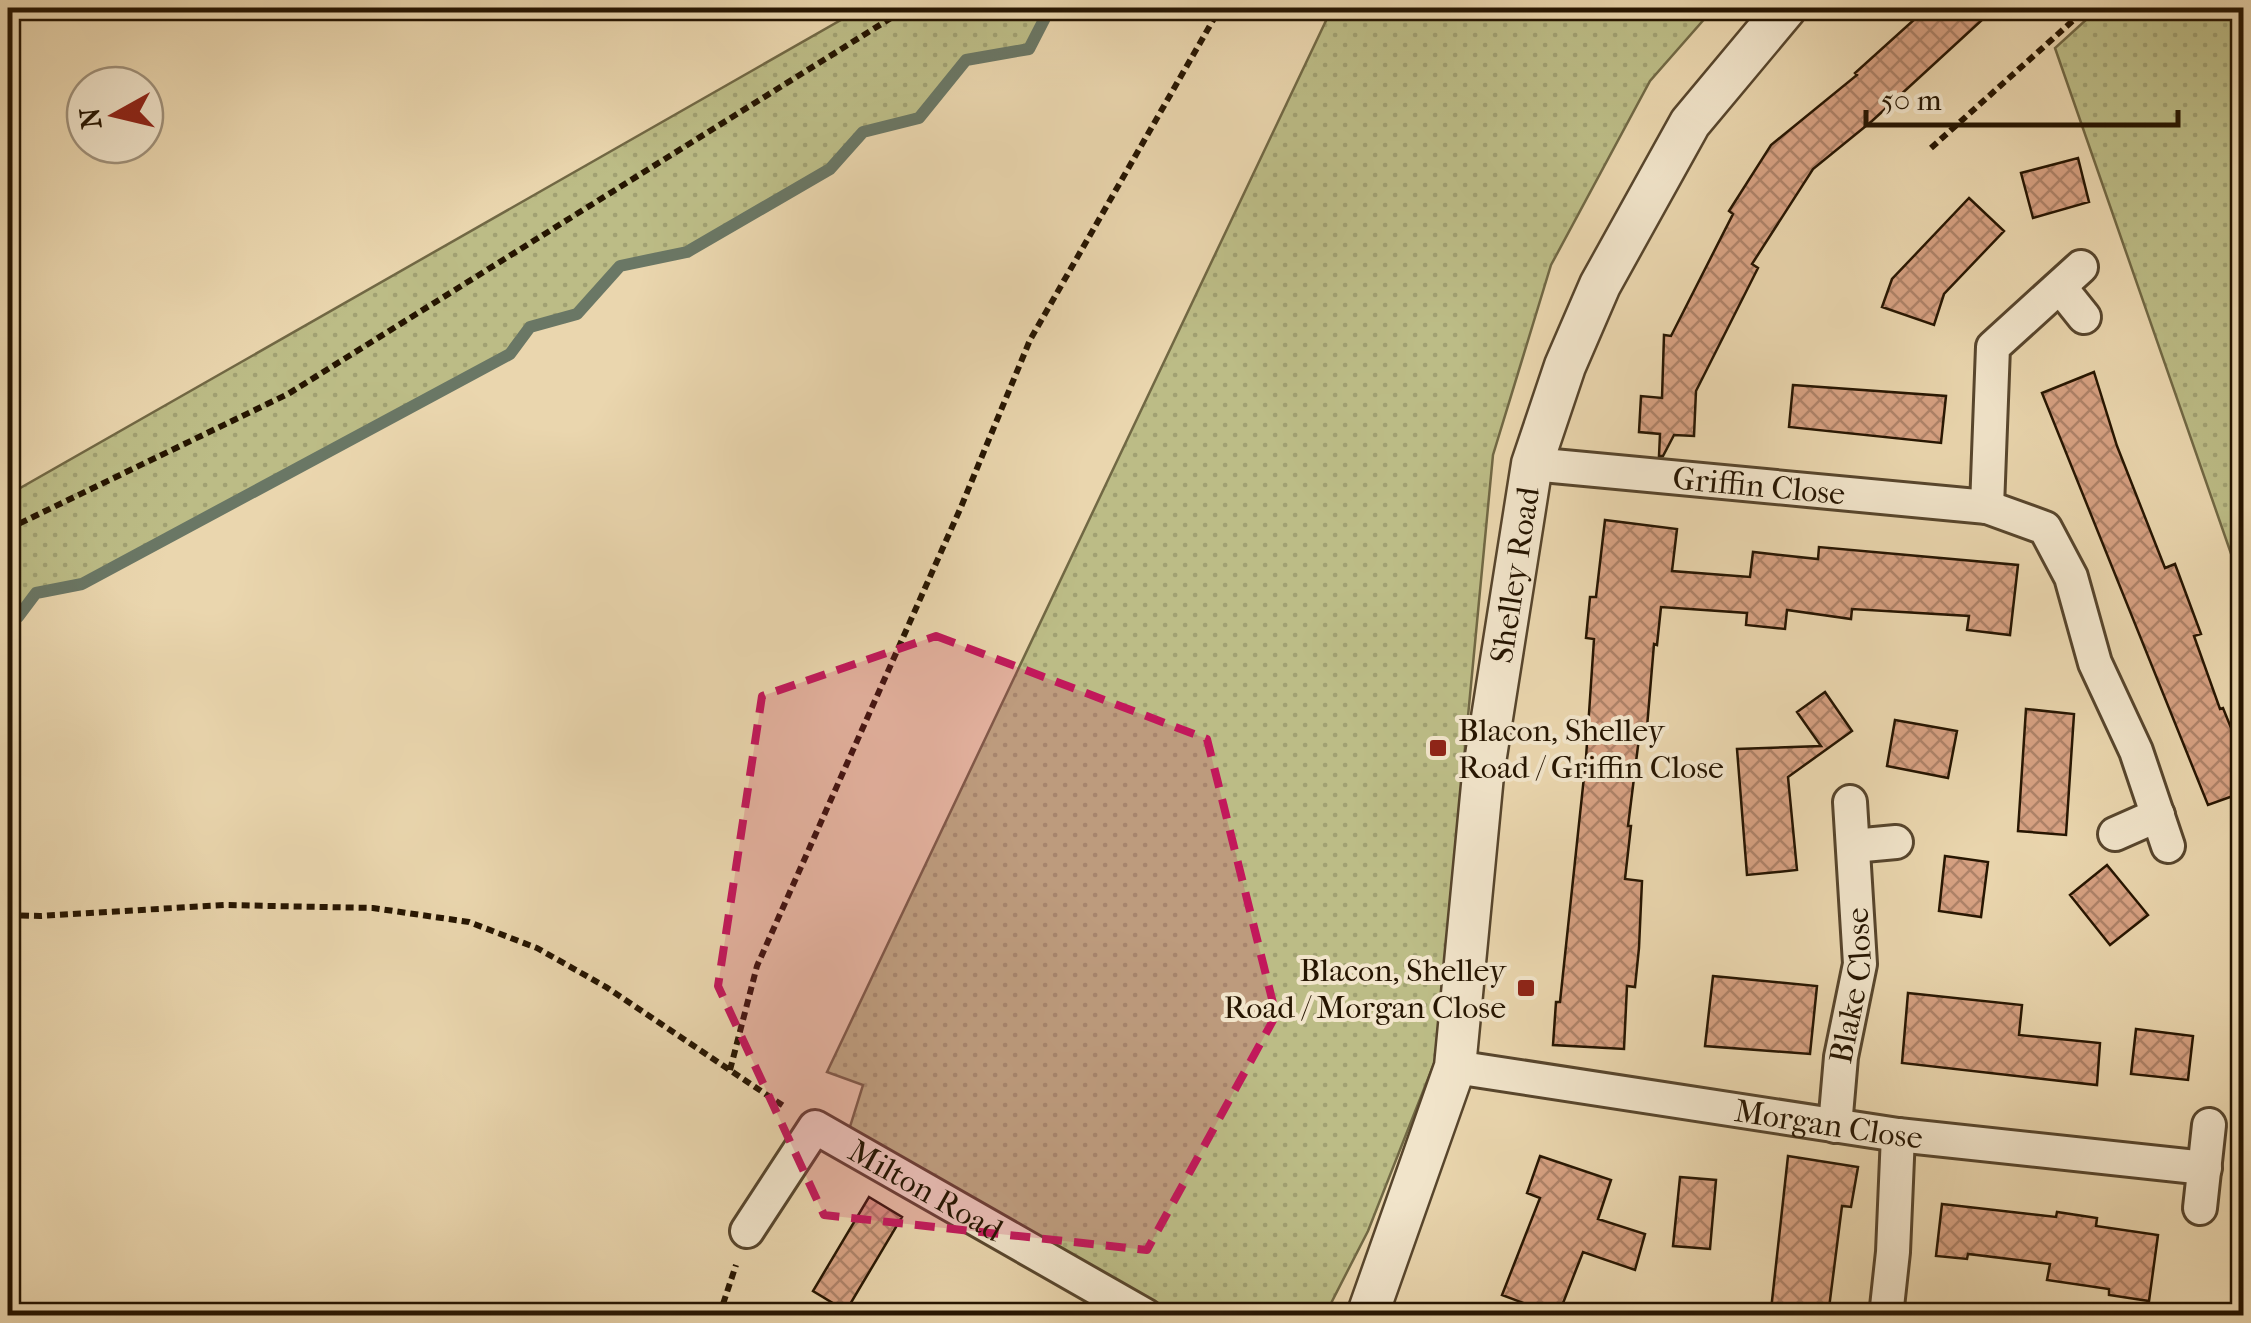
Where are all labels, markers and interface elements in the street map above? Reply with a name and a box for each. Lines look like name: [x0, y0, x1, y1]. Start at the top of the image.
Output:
north arrow: [65, 65, 165, 165]
scale bar: [1866, 65, 2178, 127]
text: 50 m: [1881, 83, 1942, 118]
text: N: [73, 105, 109, 131]
street label: Griffin Close: [1671, 459, 1847, 513]
street label: Shelley Road: [1483, 484, 1547, 666]
place label: Blacon, Shelley Road / Griffin Close: [1458, 712, 1724, 786]
marker: Blacon, Shelley Road / Griffin Close: [1427, 737, 1449, 759]
street label: Blake Close: [1822, 906, 1879, 1067]
place label: Blacon, Shelley Road / Morgan Close: [1224, 952, 1507, 1026]
marker: Blacon, Shelley Road / Morgan Close: [1515, 977, 1537, 999]
street label: Morgan Close: [1732, 1092, 1925, 1157]
street label: Milton Road: [842, 1132, 1010, 1250]

